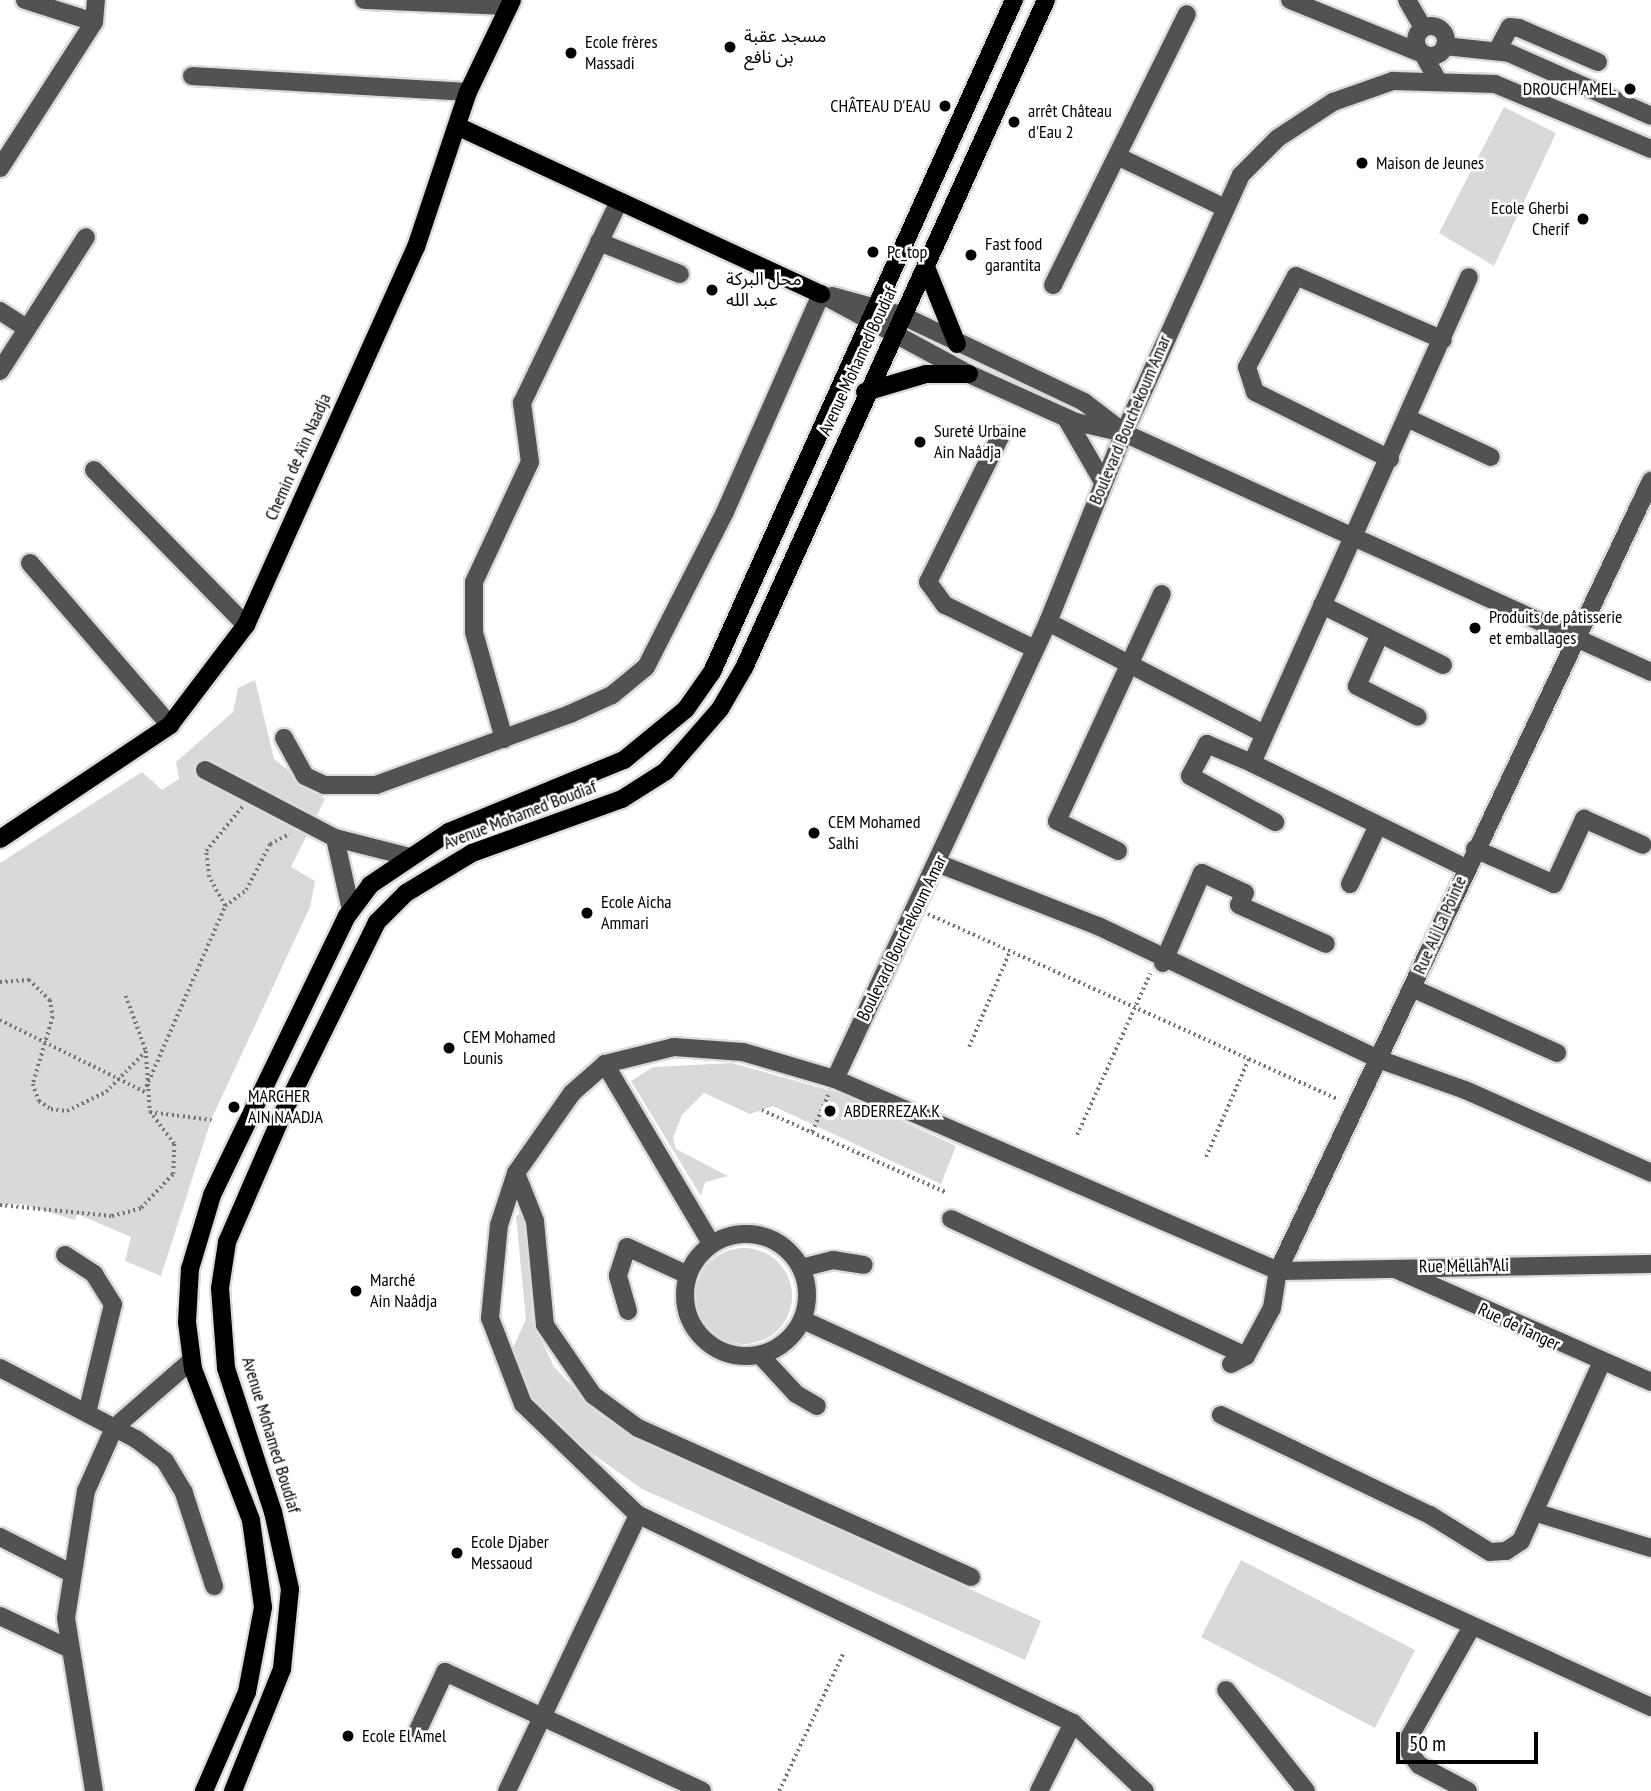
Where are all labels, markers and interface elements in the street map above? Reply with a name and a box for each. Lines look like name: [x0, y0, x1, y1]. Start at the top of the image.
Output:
place label: مسجد عقبة بن نافع: [744, 26, 826, 68]
place label: Ecole frères Massadi: [585, 32, 657, 74]
marker: مسجد عقبة بن نافع: [722, 39, 738, 55]
marker: Ecole frères Massadi: [563, 45, 579, 61]
place label: DROUCH AMEL: [1522, 78, 1616, 100]
marker: DROUCH AMEL: [1622, 81, 1638, 97]
place label: CHÂTEAU D'EAU: [830, 95, 931, 117]
marker: CHÂTEAU D'EAU: [937, 98, 953, 114]
place label: arrêt Château d'Eau 2: [1028, 101, 1112, 144]
marker: arrêt Château d'Eau 2: [1006, 114, 1022, 130]
place label: Maison de Jeunes: [1376, 152, 1484, 174]
marker: Maison de Jeunes: [1354, 155, 1370, 171]
place label: Ecole Gherbi Cherif: [1491, 198, 1569, 241]
marker: Ecole Gherbi Cherif: [1575, 211, 1591, 227]
place label: Fast food garantita: [985, 234, 1042, 276]
place label: Pc_top: [887, 241, 927, 263]
marker: Pc_top: [865, 244, 881, 260]
marker: Fast food garantita: [963, 247, 979, 263]
place label: محل البركة عبد الله: [726, 269, 802, 312]
marker: محل البركة عبد الله: [704, 282, 720, 298]
street label: Avenue Mohamed Boudiaf: [814, 283, 902, 439]
street label: Boulevard Bouchekoum Amar: [1084, 332, 1176, 508]
street label: Chemin de Aïn Naadja: [260, 390, 336, 524]
place label: Sureté Urbaine Ain Naâdja: [934, 421, 1027, 464]
marker: Sureté Urbaine Ain Naâdja: [912, 434, 928, 450]
place label: Produits de pâtisserie et emballages: [1489, 607, 1623, 650]
marker: Produits de pâtisserie et emballages: [1467, 620, 1483, 636]
street label: Avenue Mohamed Boudiaf: [440, 776, 600, 854]
place label: CEM Mohamed Salhi: [828, 812, 921, 854]
marker: CEM Mohamed Salhi: [806, 825, 822, 841]
street label: Boulevard Bouchekoum Amar: [852, 851, 952, 1025]
street label: Rue Ali La Pointe: [1409, 872, 1471, 978]
place label: Ecole Aicha Ammari: [601, 892, 672, 934]
marker: Ecole Aicha Ammari: [579, 905, 595, 921]
place label: CEM Mohamed Lounis: [463, 1027, 556, 1070]
marker: CEM Mohamed Lounis: [441, 1040, 457, 1056]
place label: MARCHER AIN NAADJA: [248, 1086, 323, 1128]
marker: MARCHER AIN NAADJA: [226, 1099, 242, 1115]
place label: ABDERREZAK.K: [844, 1100, 940, 1122]
marker: ABDERREZAK.K: [822, 1103, 838, 1119]
street label: Rue Mellah Ali: [1419, 1254, 1509, 1278]
place label: Marché Ain Naâdja: [370, 1270, 437, 1312]
marker: Marché Ain Naâdja: [348, 1283, 364, 1299]
street label: Rue de Tanger: [1474, 1299, 1564, 1355]
street label: Avenue Mohamed Boudiaf: [237, 1354, 305, 1516]
place label: Ecole Djaber Messaoud: [471, 1532, 549, 1574]
marker: Ecole Djaber Messaoud: [449, 1545, 465, 1561]
scale bar: [1399, 1718, 1541, 1762]
place label: Ecole El Amel: [362, 1725, 447, 1747]
marker: Ecole El Amel: [340, 1728, 356, 1744]
text: 50 m: [1409, 1730, 1446, 1757]

